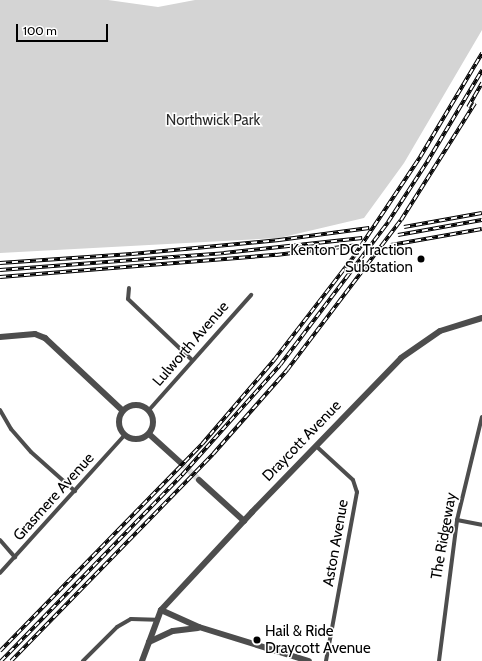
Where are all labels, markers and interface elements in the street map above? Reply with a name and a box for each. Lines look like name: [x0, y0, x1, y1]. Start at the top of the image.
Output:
scale bar: [18, 16, 110, 42]
text: 100 m: [23, 23, 57, 38]
park label: Northwick Park: [166, 112, 260, 130]
place label: Kenton DC Traction Substation: [290, 241, 413, 276]
marker: Kenton DC Traction Substation: [416, 254, 426, 264]
street label: Lulworth Avenue: [149, 298, 233, 390]
street label: Draycott Avenue: [259, 397, 345, 485]
street label: Grasmere Avenue: [10, 449, 98, 545]
street label: The Ridgeway: [427, 491, 461, 581]
street label: Aston Avenue: [319, 498, 353, 588]
place label: Hail & Ride Draycott Avenue: [265, 622, 371, 657]
marker: Hail & Ride Draycott Avenue: [252, 635, 262, 645]

